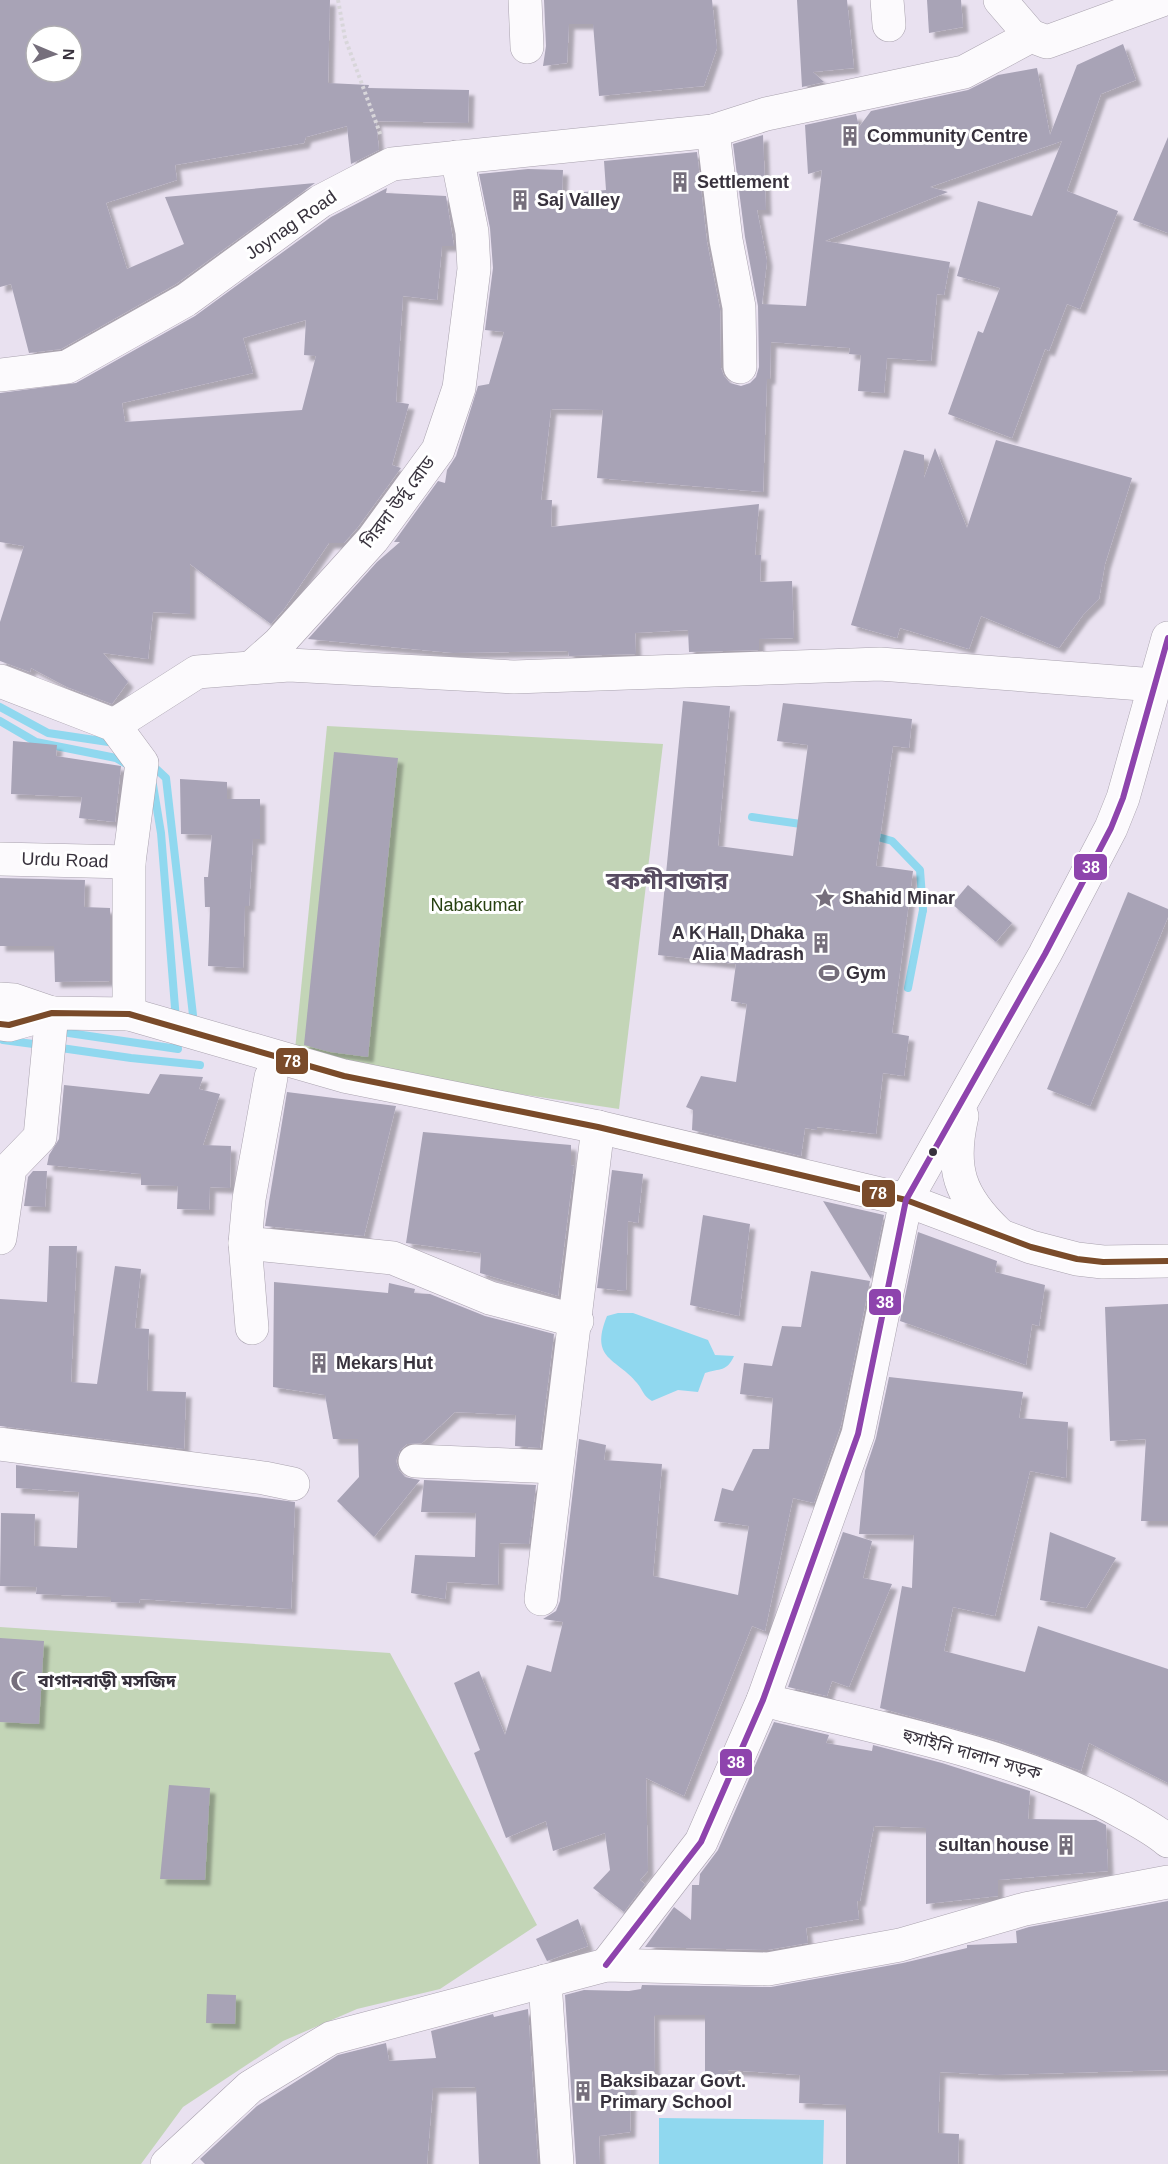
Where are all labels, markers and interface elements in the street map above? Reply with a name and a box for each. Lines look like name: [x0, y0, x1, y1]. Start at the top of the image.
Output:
north arrow: [24, 24, 84, 84]
text: N: [60, 48, 77, 61]
building icon: Community Centre: [838, 124, 862, 148]
place label: Community Centre: [867, 126, 1028, 146]
building icon: Settlement: [668, 170, 692, 194]
place label: Settlement: [697, 172, 789, 192]
street label: Joynag Road: [242, 186, 340, 264]
building icon: Saj Valley: [508, 188, 532, 212]
place label: Saj Valley: [537, 190, 620, 210]
street label: গিরদা উর্দু রোড: [356, 452, 439, 553]
street label: Urdu Road: [21, 848, 109, 872]
line badge: 38: [1073, 853, 1108, 881]
text: 38: [1082, 859, 1100, 876]
district label: বকশীবাজার: [605, 867, 729, 894]
place icon: Shahid Minar: [813, 886, 837, 910]
place label: Shahid Minar: [842, 888, 955, 908]
park label: Nabakumar: [430, 895, 524, 915]
place label: A K Hall, Dhaka Alia Madrash: [672, 923, 805, 964]
building icon: A K Hall, Dhaka Alia Madrash: [809, 931, 833, 955]
sports icon: Gym: [817, 961, 841, 985]
place label: Gym: [846, 963, 886, 983]
line badge: 78: [275, 1047, 309, 1075]
text: 78: [283, 1053, 301, 1070]
unlabelled marker: [927, 1146, 939, 1158]
line badge: 78: [861, 1179, 896, 1208]
text: 78: [869, 1185, 887, 1202]
line badge: 38: [868, 1288, 902, 1316]
text: 38: [876, 1294, 894, 1311]
building icon: Mekars Hut: [307, 1351, 331, 1375]
place label: Mekars Hut: [336, 1353, 433, 1373]
mosque icon: বাগানবাড়ী মসজিদ: [9, 1669, 33, 1693]
place label: বাগানবাড়ী মসজিদ: [37, 1671, 177, 1691]
street label: হুসাইনি দালান সড়ক: [899, 1724, 1044, 1784]
line badge: 38: [719, 1748, 753, 1777]
text: 38: [727, 1754, 745, 1771]
building icon: sultan house: [1054, 1833, 1078, 1857]
place label: sultan house: [938, 1835, 1049, 1855]
place label: Baksibazar Govt. Primary School: [600, 2071, 746, 2112]
building icon: Baksibazar Govt. Primary School: [571, 2079, 595, 2103]

